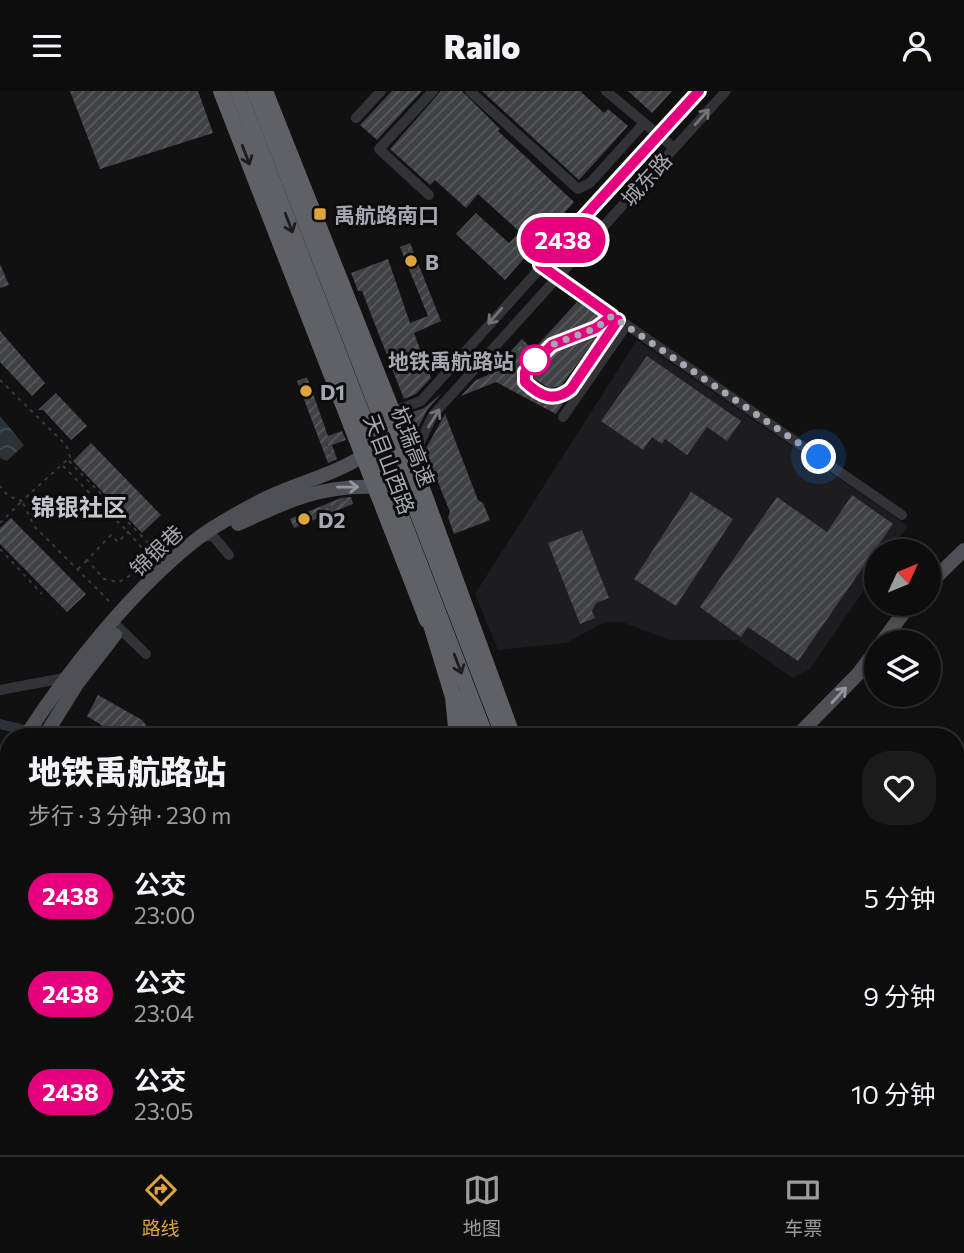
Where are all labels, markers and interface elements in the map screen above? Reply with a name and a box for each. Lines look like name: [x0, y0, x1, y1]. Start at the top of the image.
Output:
text: Railo: [444, 26, 520, 66]
icon: menu: [28, 27, 66, 65]
icon: person: [898, 27, 936, 65]
one-way arrow: [694, 109, 710, 127]
one-way arrow: [241, 143, 253, 165]
street label: 城东路: [616, 147, 676, 211]
place label: 禹航路南口: [334, 202, 439, 227]
marker: 禹航路南口: [312, 206, 328, 222]
one-way arrow: [283, 212, 296, 234]
line badge: 2438: [514, 217, 612, 263]
text: 2438: [535, 225, 591, 254]
place label: B: [425, 249, 439, 274]
marker: B: [403, 253, 419, 269]
one-way arrow: [487, 307, 503, 325]
marker: 地铁禹航路站: [520, 345, 550, 375]
place label: 地铁禹航路站: [388, 348, 514, 373]
place label: D1: [320, 379, 345, 404]
marker: D1: [298, 383, 314, 399]
street label: 杭瑞高速: [387, 402, 441, 490]
one-way arrow: [426, 409, 441, 428]
street label: 天目山西路: [360, 411, 420, 517]
your location: [801, 439, 836, 474]
one-way arrow: [336, 480, 359, 494]
district label: 锦银社区: [31, 492, 127, 521]
place label: D2: [318, 507, 345, 532]
marker: D2: [296, 511, 312, 527]
street label: 锦银巷: [124, 519, 188, 581]
north arrow: [864, 539, 942, 616]
map controls: [864, 539, 941, 707]
button: layers: [864, 630, 941, 707]
one-way arrow: [453, 653, 466, 675]
one-way arrow: [830, 687, 847, 704]
text: 地铁禹航路站: [28, 750, 226, 791]
button: heart: [862, 751, 936, 825]
text: 步行 · 3 分钟 · 230 m: [28, 801, 231, 829]
text: 公交: [134, 868, 186, 899]
text: 2438: [42, 881, 99, 910]
text: 5 分钟: [864, 882, 936, 913]
text: 23:00: [134, 901, 195, 929]
text: 公交: [134, 966, 186, 997]
text: 2438: [42, 979, 99, 1008]
text: 9 分钟: [863, 980, 936, 1011]
text: 23:04: [134, 999, 194, 1027]
text: 公交: [134, 1064, 186, 1095]
text: 2438: [42, 1077, 99, 1106]
text: 10 分钟: [851, 1078, 936, 1109]
text: 23:05: [134, 1097, 193, 1125]
tab: 路线: [142, 1171, 180, 1240]
tab: 地图: [463, 1171, 501, 1240]
tab: 车票: [784, 1171, 822, 1240]

